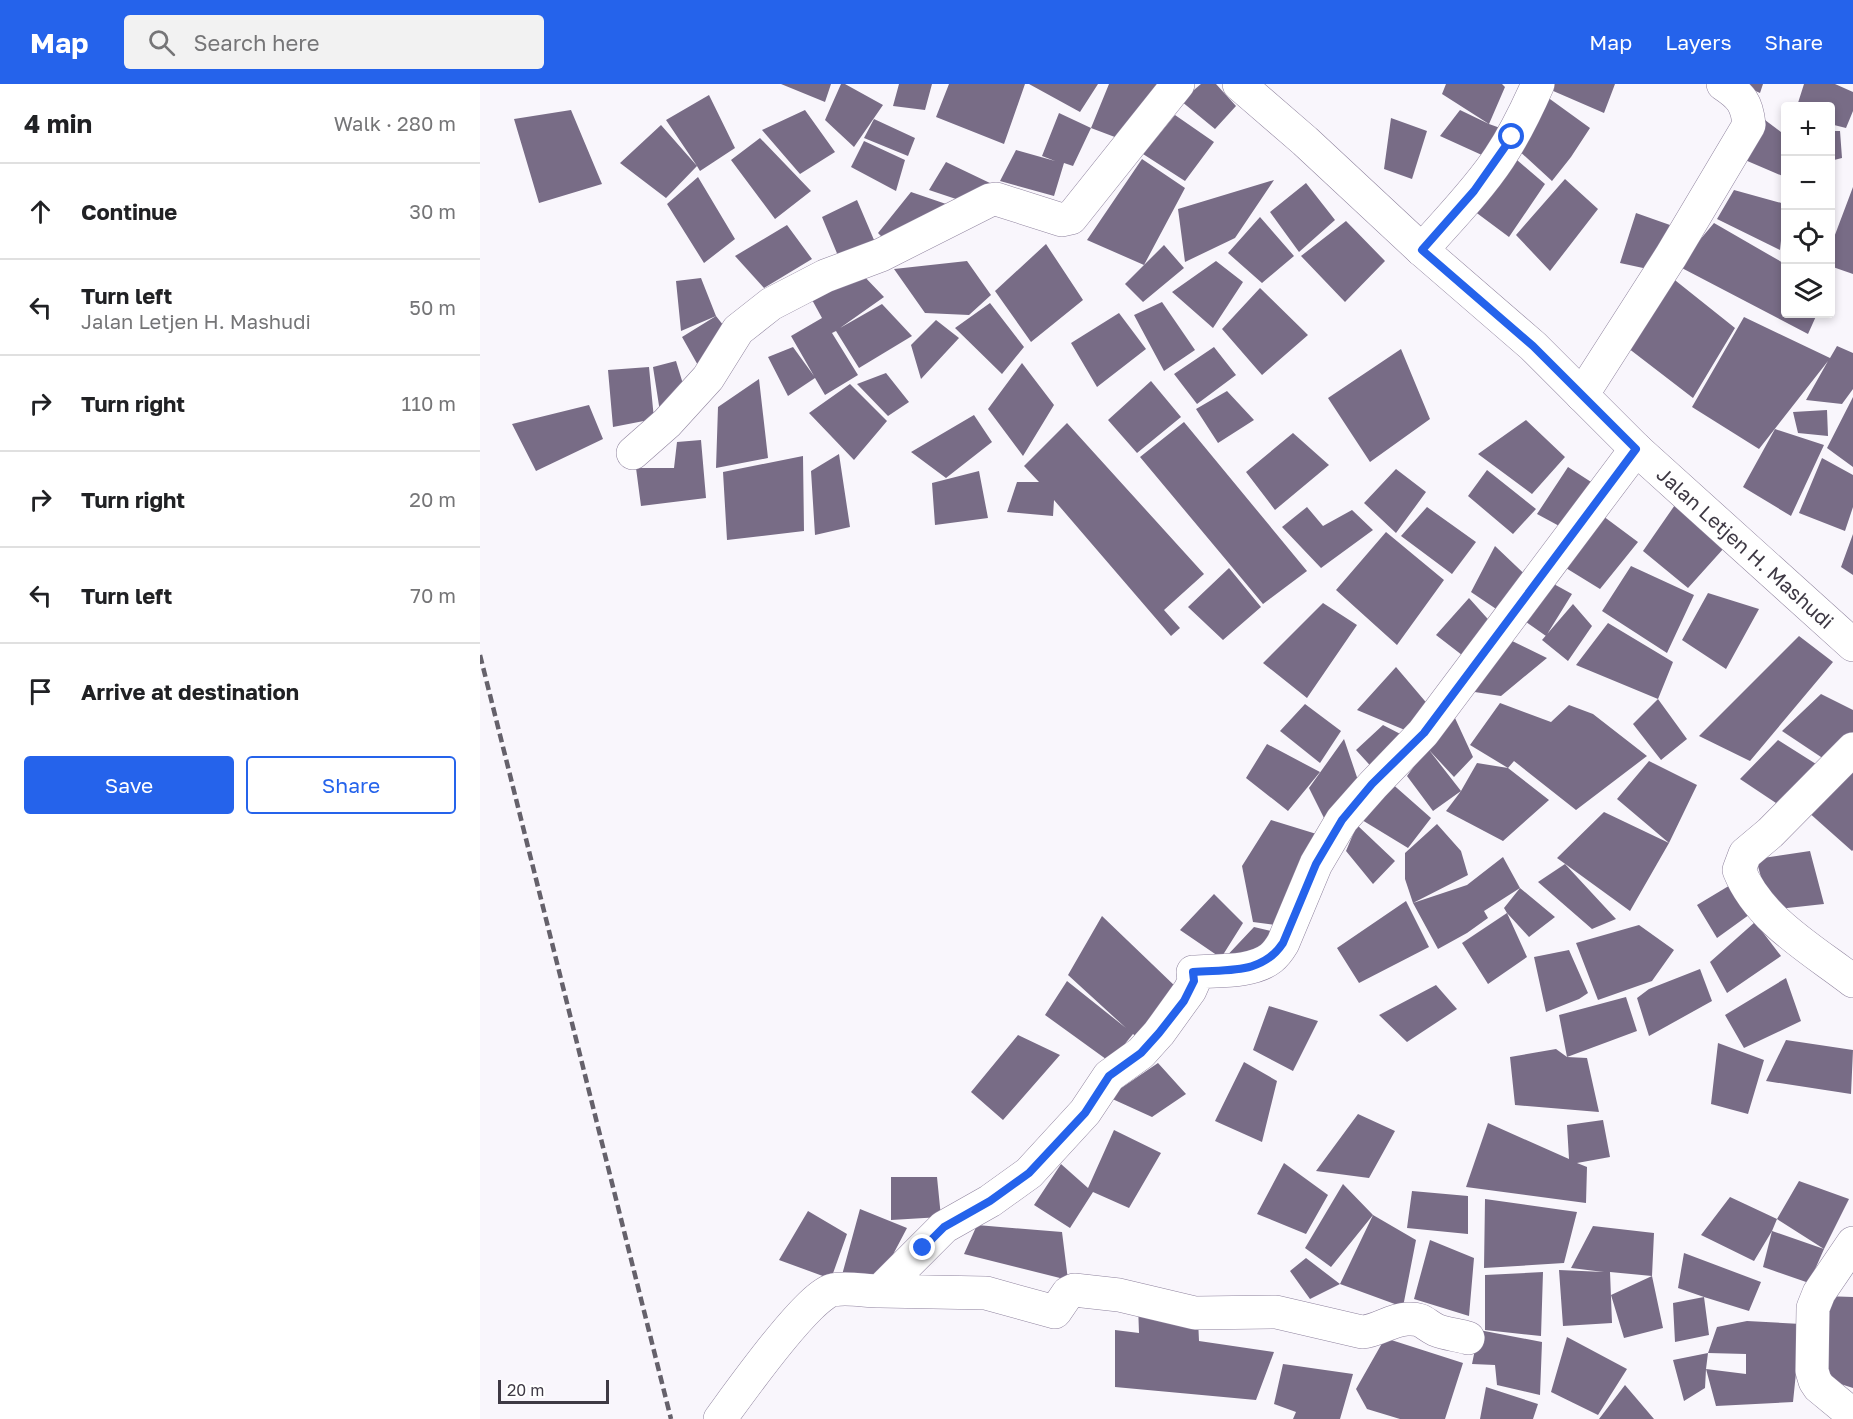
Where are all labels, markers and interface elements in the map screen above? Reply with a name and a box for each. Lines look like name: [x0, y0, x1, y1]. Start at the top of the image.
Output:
search box: [124, 15, 544, 69]
text: Map: [30, 26, 88, 59]
icon: search: [145, 26, 178, 59]
text: Search here: [193, 29, 319, 56]
text: Map: [1589, 29, 1632, 55]
text: Layers: [1665, 29, 1732, 55]
text: Share: [1765, 29, 1823, 55]
map controls: [1781, 102, 1835, 318]
button: +: [1781, 102, 1835, 156]
text: 4 min: [24, 108, 92, 139]
text: Walk · 280 m: [334, 111, 456, 135]
route start: [1498, 123, 1524, 149]
button: −: [1781, 156, 1835, 210]
icon: ahead: [24, 195, 57, 228]
text: Continue: [81, 198, 177, 225]
text: 30 m: [409, 199, 456, 223]
button: locate: [1781, 210, 1835, 264]
button: layers: [1781, 264, 1835, 318]
text: Turn left: [81, 282, 172, 309]
icon: left: [24, 291, 57, 324]
text: 50 m: [409, 295, 456, 319]
text: Jalan Letjen H. Mashudi: [81, 309, 311, 333]
icon: right: [24, 387, 57, 420]
text: Turn right: [81, 390, 185, 417]
text: 110 m: [402, 391, 456, 415]
street label: Jalan Letjen H. Mashudi: [1652, 461, 1839, 633]
icon: right: [24, 483, 57, 516]
text: Turn right: [81, 486, 185, 513]
text: 20 m: [409, 487, 456, 511]
icon: left: [24, 579, 57, 612]
text: Turn left: [81, 582, 172, 609]
text: 70 m: [410, 583, 456, 607]
icon: arrive: [24, 675, 57, 708]
text: Arrive at destination: [81, 678, 299, 705]
button: Save: [24, 756, 234, 814]
button: Share: [246, 756, 456, 814]
route end: [909, 1234, 935, 1260]
scale bar: [498, 1377, 609, 1404]
text: 20 m: [507, 1380, 544, 1400]

